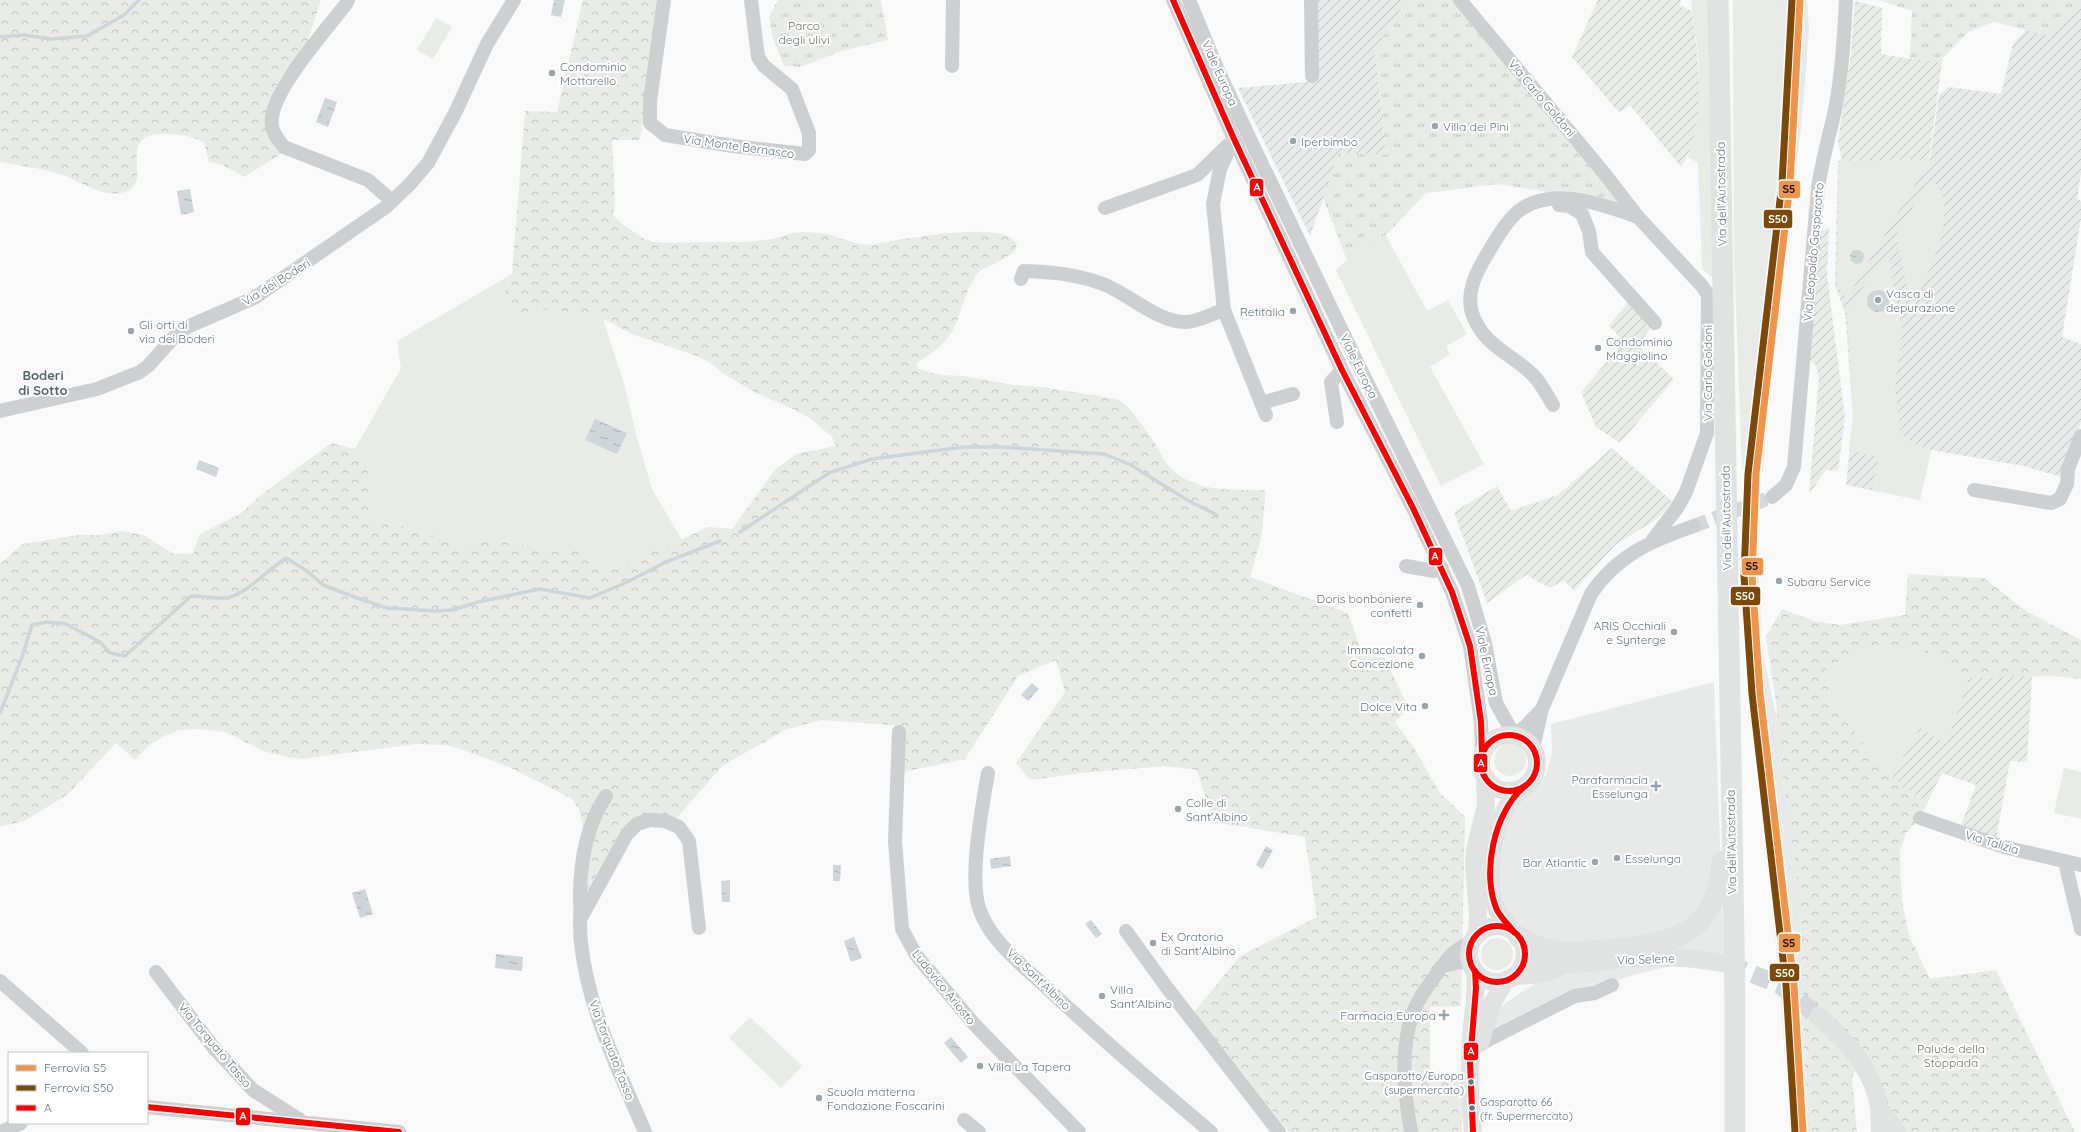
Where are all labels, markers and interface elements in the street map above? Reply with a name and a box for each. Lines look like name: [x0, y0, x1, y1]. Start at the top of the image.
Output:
park label: Parco degli ulivi: [778, 18, 830, 47]
street label: Viale Europa: [1199, 38, 1241, 108]
street label: Via Carlo Goldoni: [1505, 56, 1579, 140]
place label: Condominio Mottarello: [560, 59, 627, 88]
marker: Condominio Mottarello: [547, 68, 557, 78]
place label: Villa dei Pini: [1443, 119, 1509, 134]
marker: Villa dei Pini: [1430, 121, 1440, 131]
street label: Via Monte Bernasco: [683, 131, 795, 161]
place label: Iperbimbo: [1301, 134, 1358, 149]
marker: Iperbimbo: [1288, 136, 1298, 146]
street label: Via dell'Autostrada: [1713, 142, 1729, 246]
line badge: A: [1249, 178, 1264, 197]
text: A: [1253, 180, 1261, 194]
line badge: S5: [1778, 180, 1801, 199]
text: S5: [1783, 182, 1795, 196]
street label: Via Leopoldo Gasparotto: [1799, 182, 1827, 322]
line badge: S50: [1763, 209, 1793, 229]
text: S50: [1768, 212, 1788, 226]
street label: Via dei Boderi: [239, 255, 313, 309]
place label: Vasca di depurazione: [1886, 286, 1955, 315]
marker: Vasca di depurazione: [1873, 295, 1883, 305]
place label: Retitalia: [1240, 304, 1285, 319]
marker: Retitalia: [1288, 306, 1298, 316]
place label: Gli orti di via dei Boderi: [139, 317, 215, 346]
street label: Via Carlo Goldoni: [1700, 325, 1715, 421]
marker: Gli orti di via dei Boderi: [126, 326, 136, 336]
street label: Viale Europa: [1337, 331, 1381, 401]
place label: Condominio Maggiolino: [1606, 334, 1673, 363]
marker: Condominio Maggiolino: [1593, 343, 1603, 353]
district label: Boderi di Sotto: [18, 367, 68, 398]
street label: Via dell'Autostrada: [1718, 466, 1734, 570]
line badge: A: [1428, 547, 1443, 566]
text: A: [1431, 549, 1439, 563]
line badge: S5: [1741, 557, 1764, 576]
text: S5: [1746, 559, 1758, 573]
place label: Subaru Service: [1787, 574, 1871, 589]
marker: Subaru Service: [1774, 576, 1784, 586]
line badge: S50: [1730, 586, 1761, 606]
text: S50: [1735, 589, 1755, 603]
place label: Doris bonboniere confetti: [1317, 591, 1412, 620]
marker: Doris bonboniere confetti: [1415, 600, 1425, 610]
place label: ARIS Occhiali e Synterge: [1593, 618, 1666, 647]
street label: Viale Europa: [1472, 625, 1502, 697]
marker: ARIS Occhiali e Synterge: [1669, 627, 1679, 637]
place label: Immacolata Concezione: [1347, 642, 1414, 671]
marker: Immacolata Concezione: [1417, 651, 1427, 661]
place label: Dolce Vita: [1360, 699, 1417, 714]
marker: Dolce Vita: [1420, 701, 1430, 711]
line badge: A: [1473, 753, 1488, 773]
text: A: [1477, 756, 1485, 770]
place label: Parafarmacia Esselunga: [1571, 772, 1648, 801]
marker: Parafarmacia Esselunga: [1651, 781, 1661, 791]
street label: Via dell'Autostrada: [1723, 790, 1739, 894]
place label: Colle di Sant'Albino: [1186, 795, 1248, 824]
marker: Colle di Sant'Albino: [1173, 804, 1183, 814]
street label: Via Talizia: [1963, 827, 2021, 857]
place label: Esselunga: [1625, 851, 1681, 866]
marker: Esselunga: [1612, 853, 1622, 863]
place label: Bar Atlantic: [1522, 855, 1587, 870]
marker: Bar Atlantic: [1590, 857, 1600, 867]
place label: Ex Oratorio di Sant'Albino: [1161, 929, 1236, 958]
line badge: S5: [1778, 933, 1801, 953]
text: S5: [1783, 936, 1795, 950]
marker: Ex Oratorio di Sant'Albino: [1148, 938, 1158, 948]
street label: Via Sant'Albino: [1004, 945, 1074, 1013]
street label: Ludovico Ariosto: [909, 946, 979, 1028]
street label: Via Selene: [1617, 950, 1675, 968]
line badge: S50: [1769, 963, 1800, 982]
text: S50: [1775, 966, 1795, 980]
place label: Villa Sant'Albino: [1110, 982, 1172, 1011]
marker: Villa Sant'Albino: [1097, 991, 1107, 1001]
street label: Via Torquato Tasso: [586, 998, 638, 1102]
street label: Via Torquato Tasso: [175, 999, 255, 1091]
place label: Farmacia Europa: [1340, 1008, 1436, 1023]
marker: Farmacia Europa: [1439, 1010, 1449, 1020]
park label: Palude della Stoppada: [1917, 1041, 1985, 1070]
line badge: A: [1463, 1042, 1479, 1061]
text: A: [1467, 1044, 1475, 1058]
legend: [8, 1052, 148, 1124]
place label: Villa La Tapera: [988, 1059, 1071, 1074]
text: Ferrovia S5: [44, 1060, 106, 1075]
marker: Villa La Tapera: [975, 1061, 985, 1071]
place label: Gasparotto/Europa (supermercato): [1364, 1069, 1464, 1097]
marker: Gasparotto/Europa (supermercato): [1466, 1077, 1476, 1087]
text: Ferrovia S50: [44, 1080, 113, 1095]
place label: Scuola materna Fondazione Foscarini: [827, 1084, 945, 1113]
marker: Scuola materna Fondazione Foscarini: [814, 1093, 824, 1103]
place label: Gasparotto 66 (fr. Supermercato): [1480, 1095, 1573, 1123]
text: A: [44, 1100, 52, 1115]
marker: Gasparotto 66 (fr. Supermercato): [1467, 1103, 1477, 1113]
line badge: A: [235, 1107, 251, 1126]
text: A: [239, 1109, 247, 1123]

